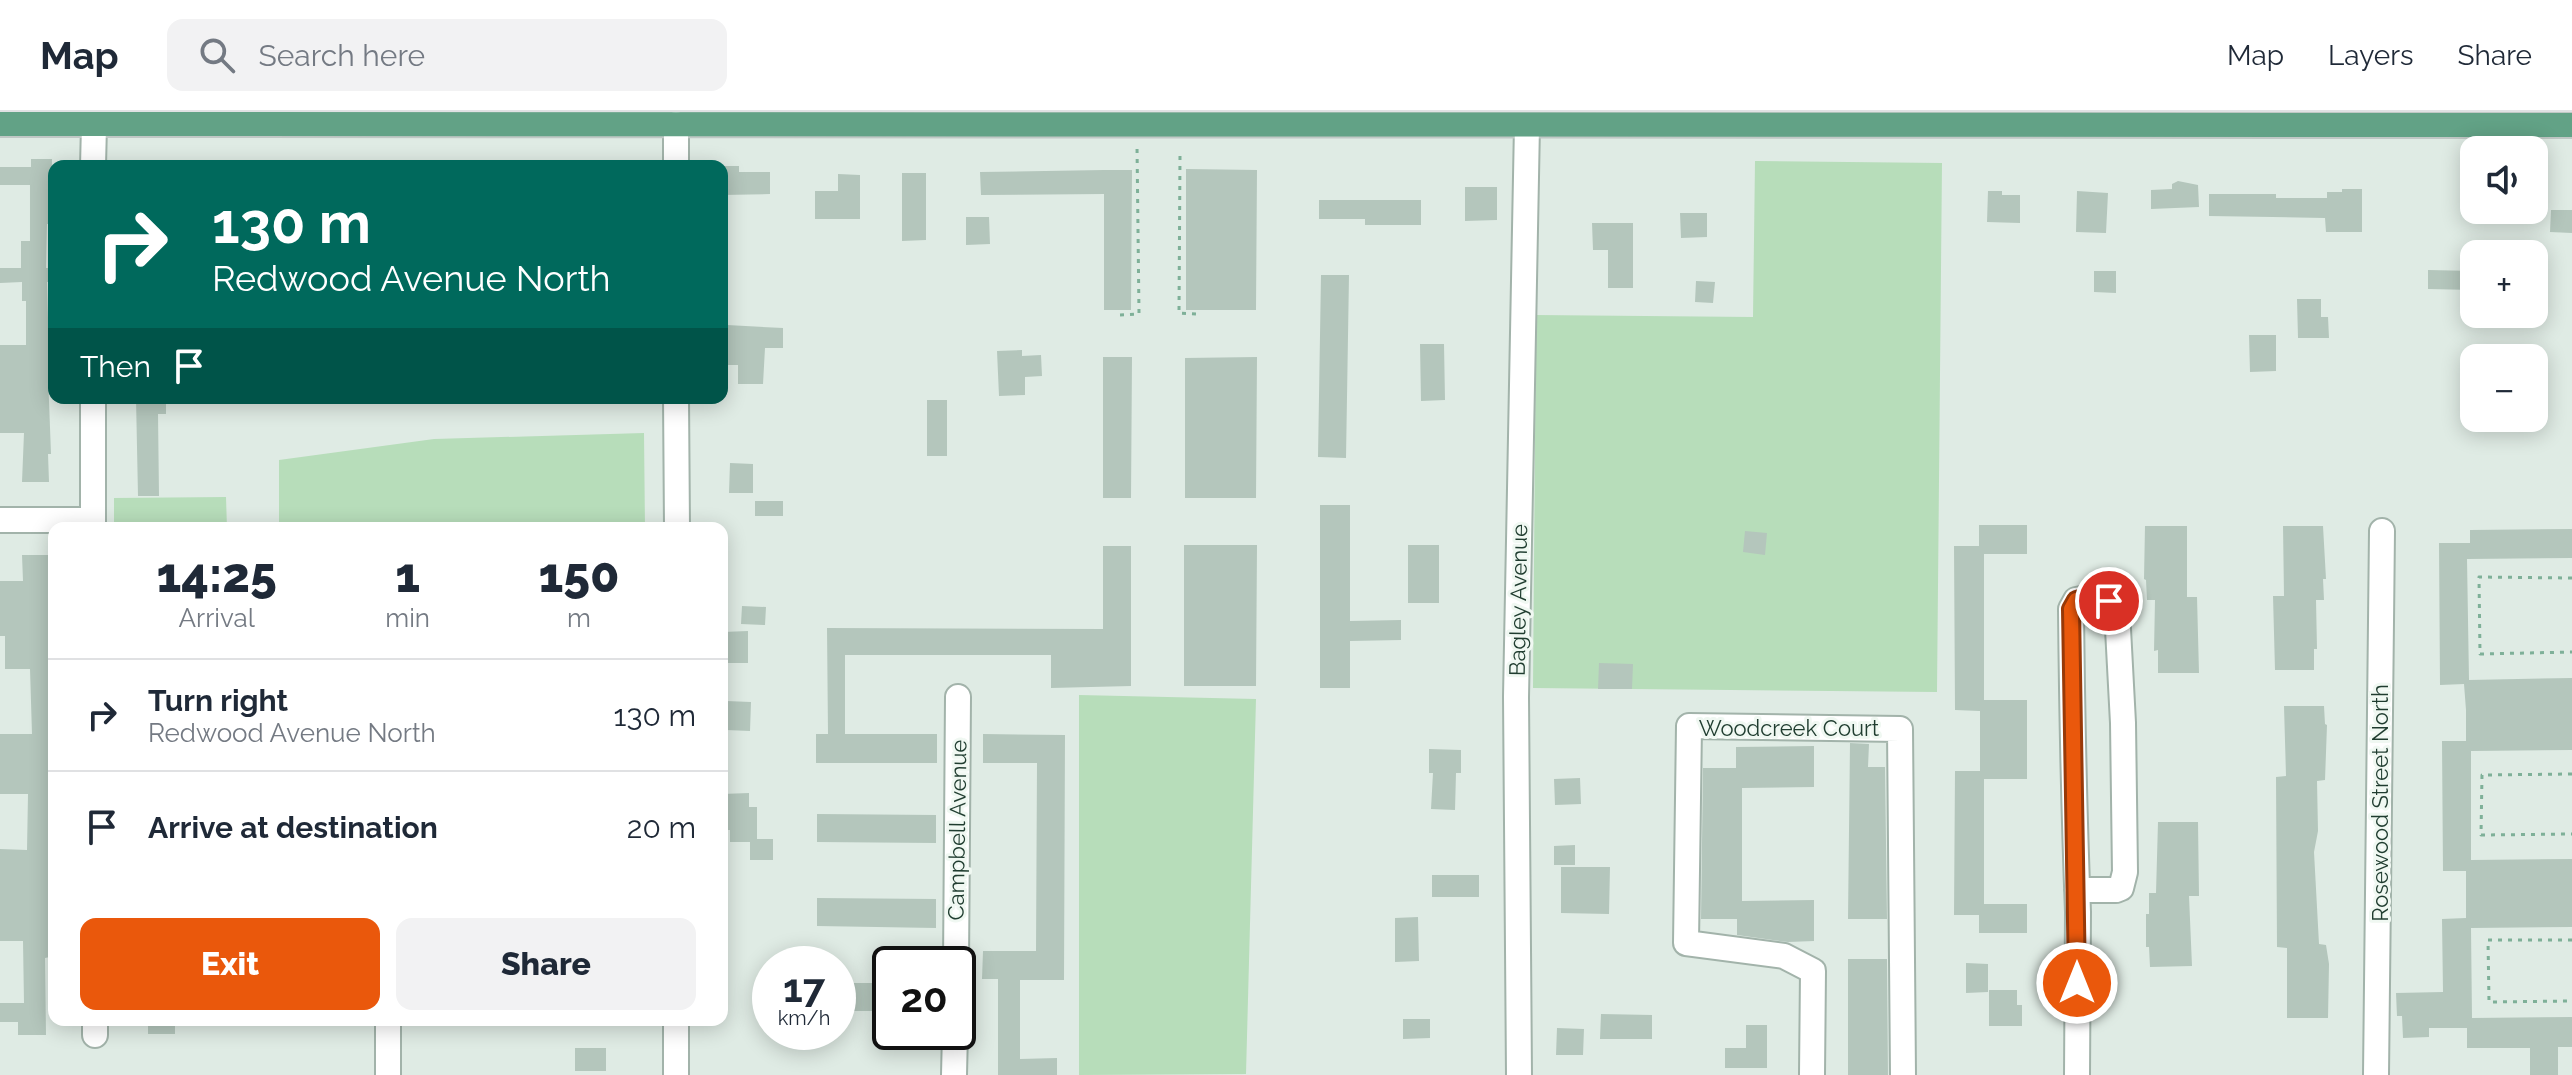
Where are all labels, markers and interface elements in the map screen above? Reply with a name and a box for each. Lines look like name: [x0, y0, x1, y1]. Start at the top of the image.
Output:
search box: [167, 19, 727, 91]
text: Map: [40, 33, 119, 78]
icon: search: [195, 33, 239, 77]
text: Search here: [259, 38, 425, 73]
text: Map: [2227, 39, 2284, 72]
text: Layers: [2328, 39, 2414, 72]
text: Share: [2458, 39, 2532, 72]
map controls: [2460, 136, 2548, 432]
button: sound: [2460, 136, 2548, 224]
text: 130 m: [212, 190, 371, 256]
icon: right: [80, 192, 184, 296]
button: +: [2460, 240, 2548, 328]
text: Redwood Avenue North: [212, 257, 610, 299]
icon: arrive: [167, 344, 211, 388]
button: −: [2460, 344, 2548, 432]
text: Then: [80, 349, 151, 384]
street label: Bagley Avenue: [1504, 524, 1532, 676]
text: 14:25: [156, 547, 277, 603]
text: 1: [395, 547, 420, 603]
text: 150: [538, 547, 620, 603]
pin: [2075, 567, 2143, 635]
icon: arrive: [2087, 579, 2131, 623]
text: Arrival: [179, 603, 255, 633]
text: min: [385, 603, 430, 633]
text: m: [567, 603, 591, 633]
text: Turn right: [148, 683, 288, 718]
street label: Rosewood Street North: [2367, 684, 2393, 922]
icon: right: [80, 693, 124, 737]
text: 130 m: [614, 698, 696, 733]
street label: Woodcreek Court: [1699, 715, 1880, 741]
text: Redwood Avenue North: [148, 718, 436, 748]
street label: Campbell Avenue: [942, 739, 972, 921]
icon: arrive: [80, 805, 124, 849]
text: Arrive at destination: [148, 810, 438, 845]
text: 20 m: [627, 810, 696, 845]
button: Exit: [80, 918, 380, 1010]
button: Share: [396, 918, 696, 1010]
position arrow: [2035, 941, 2119, 1025]
speed limit sign: 20: [872, 946, 976, 1050]
text: 17: [783, 964, 825, 1011]
text: km/h: [778, 1006, 830, 1030]

